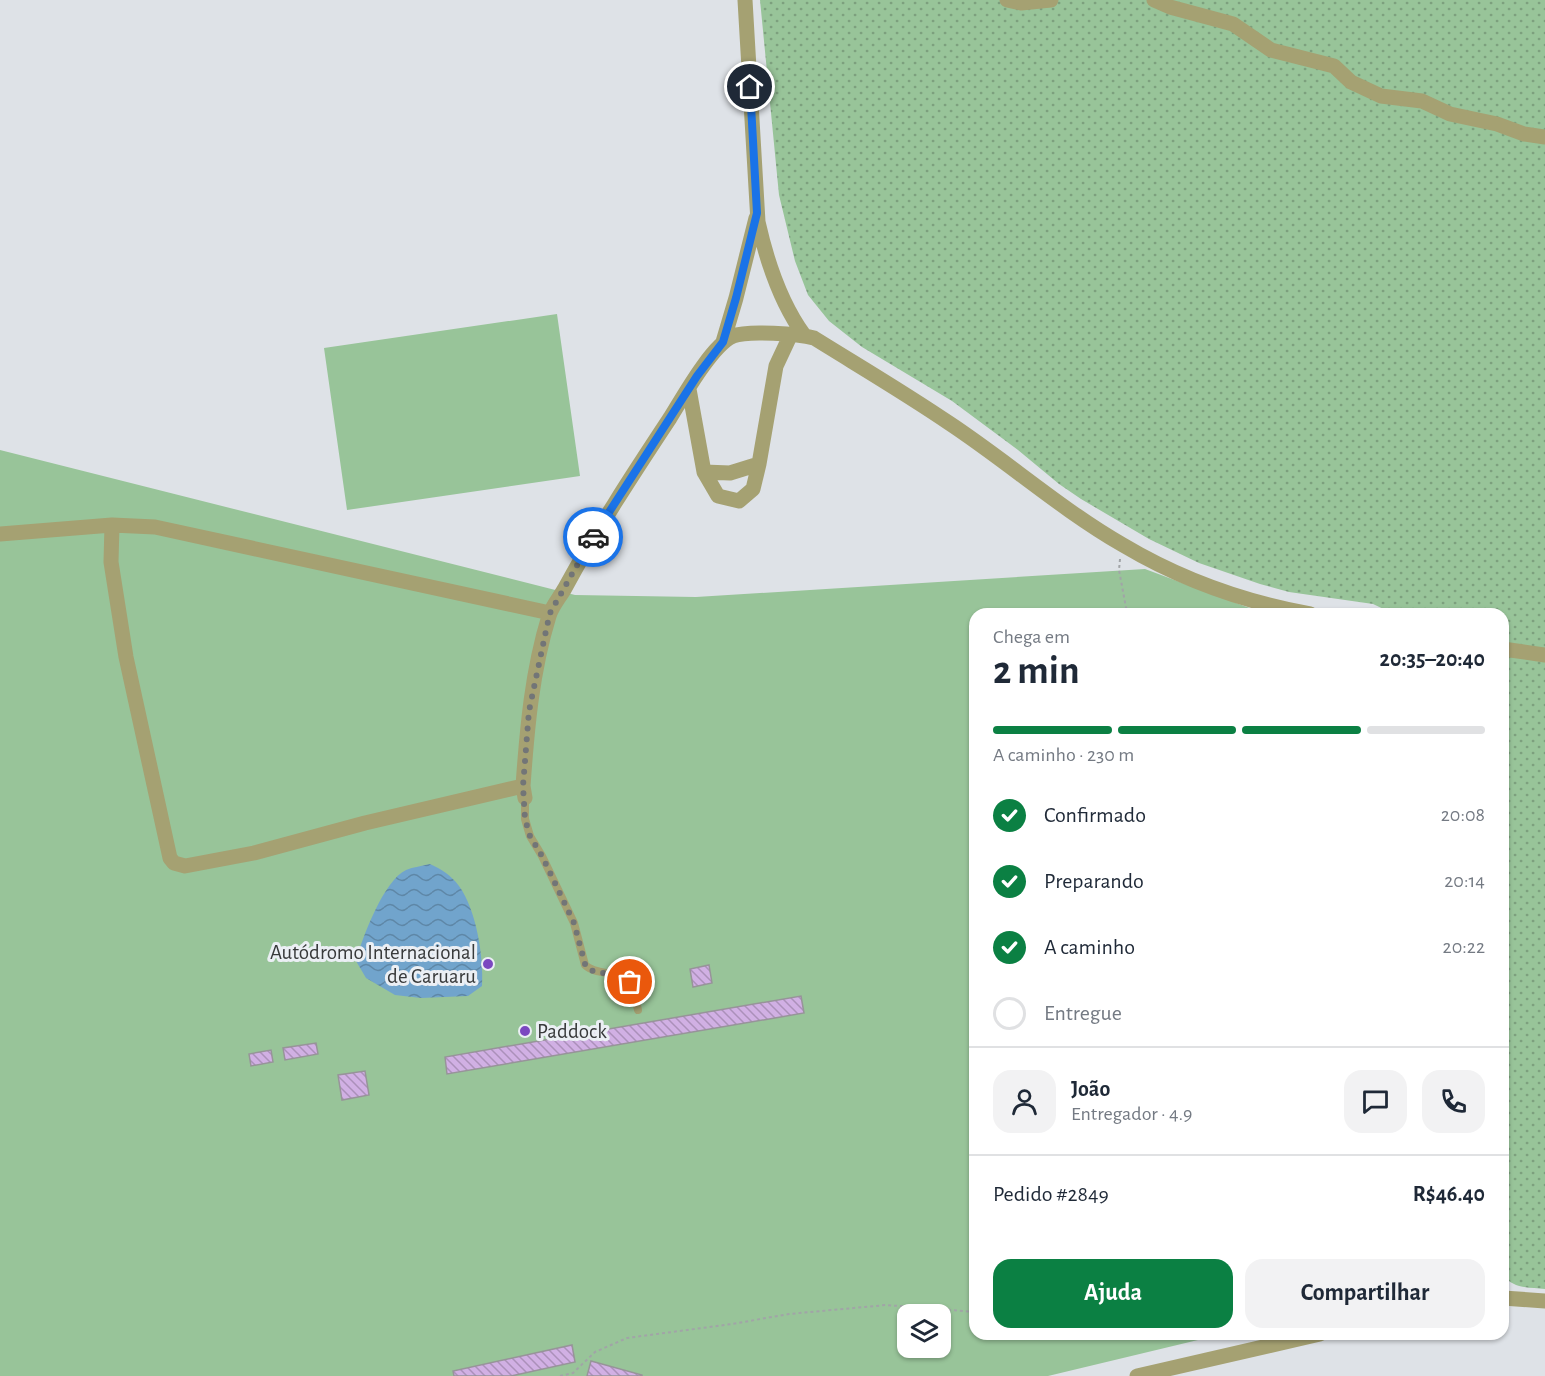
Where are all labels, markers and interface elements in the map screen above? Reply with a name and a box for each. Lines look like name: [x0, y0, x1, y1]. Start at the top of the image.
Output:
pin: [724, 61, 775, 112]
icon: home: [733, 70, 766, 103]
courier: [563, 507, 623, 567]
icon: car: [577, 521, 610, 554]
text: Chega em: [993, 627, 1070, 647]
text: 20:35–20:40: [1380, 648, 1485, 670]
text: 2 min: [993, 652, 1080, 691]
text: A caminho · 230 m: [993, 745, 1134, 765]
icon: check: [993, 799, 1026, 832]
text: Confirmado: [1044, 804, 1146, 826]
text: 20:08: [1441, 805, 1485, 825]
icon: check: [993, 865, 1026, 898]
text: Preparando: [1044, 870, 1144, 892]
text: 20:14: [1444, 871, 1485, 891]
icon: check: [993, 931, 1026, 964]
text: A caminho: [1044, 936, 1135, 958]
text: 20:22: [1443, 937, 1485, 957]
place label: Autódromo Internacional de Caruaru: [270, 942, 476, 987]
pin: [604, 956, 655, 1007]
marker: Autódromo Internacional de Caruaru: [481, 957, 495, 971]
icon: bag: [613, 965, 646, 998]
text: Entregue: [1044, 1002, 1122, 1024]
place label: Paddock: [537, 1021, 607, 1042]
marker: Paddock: [518, 1024, 532, 1038]
button: person: [993, 1070, 1056, 1133]
button: chat: [1344, 1070, 1407, 1133]
button: phone: [1422, 1070, 1485, 1133]
text: João: [1071, 1078, 1110, 1100]
text: Entregador · 4.9: [1071, 1104, 1193, 1124]
text: Pedido #2849: [993, 1183, 1109, 1205]
text: R$46.40: [1413, 1183, 1485, 1205]
button: Ajuda: [993, 1259, 1233, 1328]
button: Compartilhar: [1245, 1259, 1485, 1328]
map controls: [897, 1304, 951, 1358]
button: layers: [897, 1304, 951, 1358]

